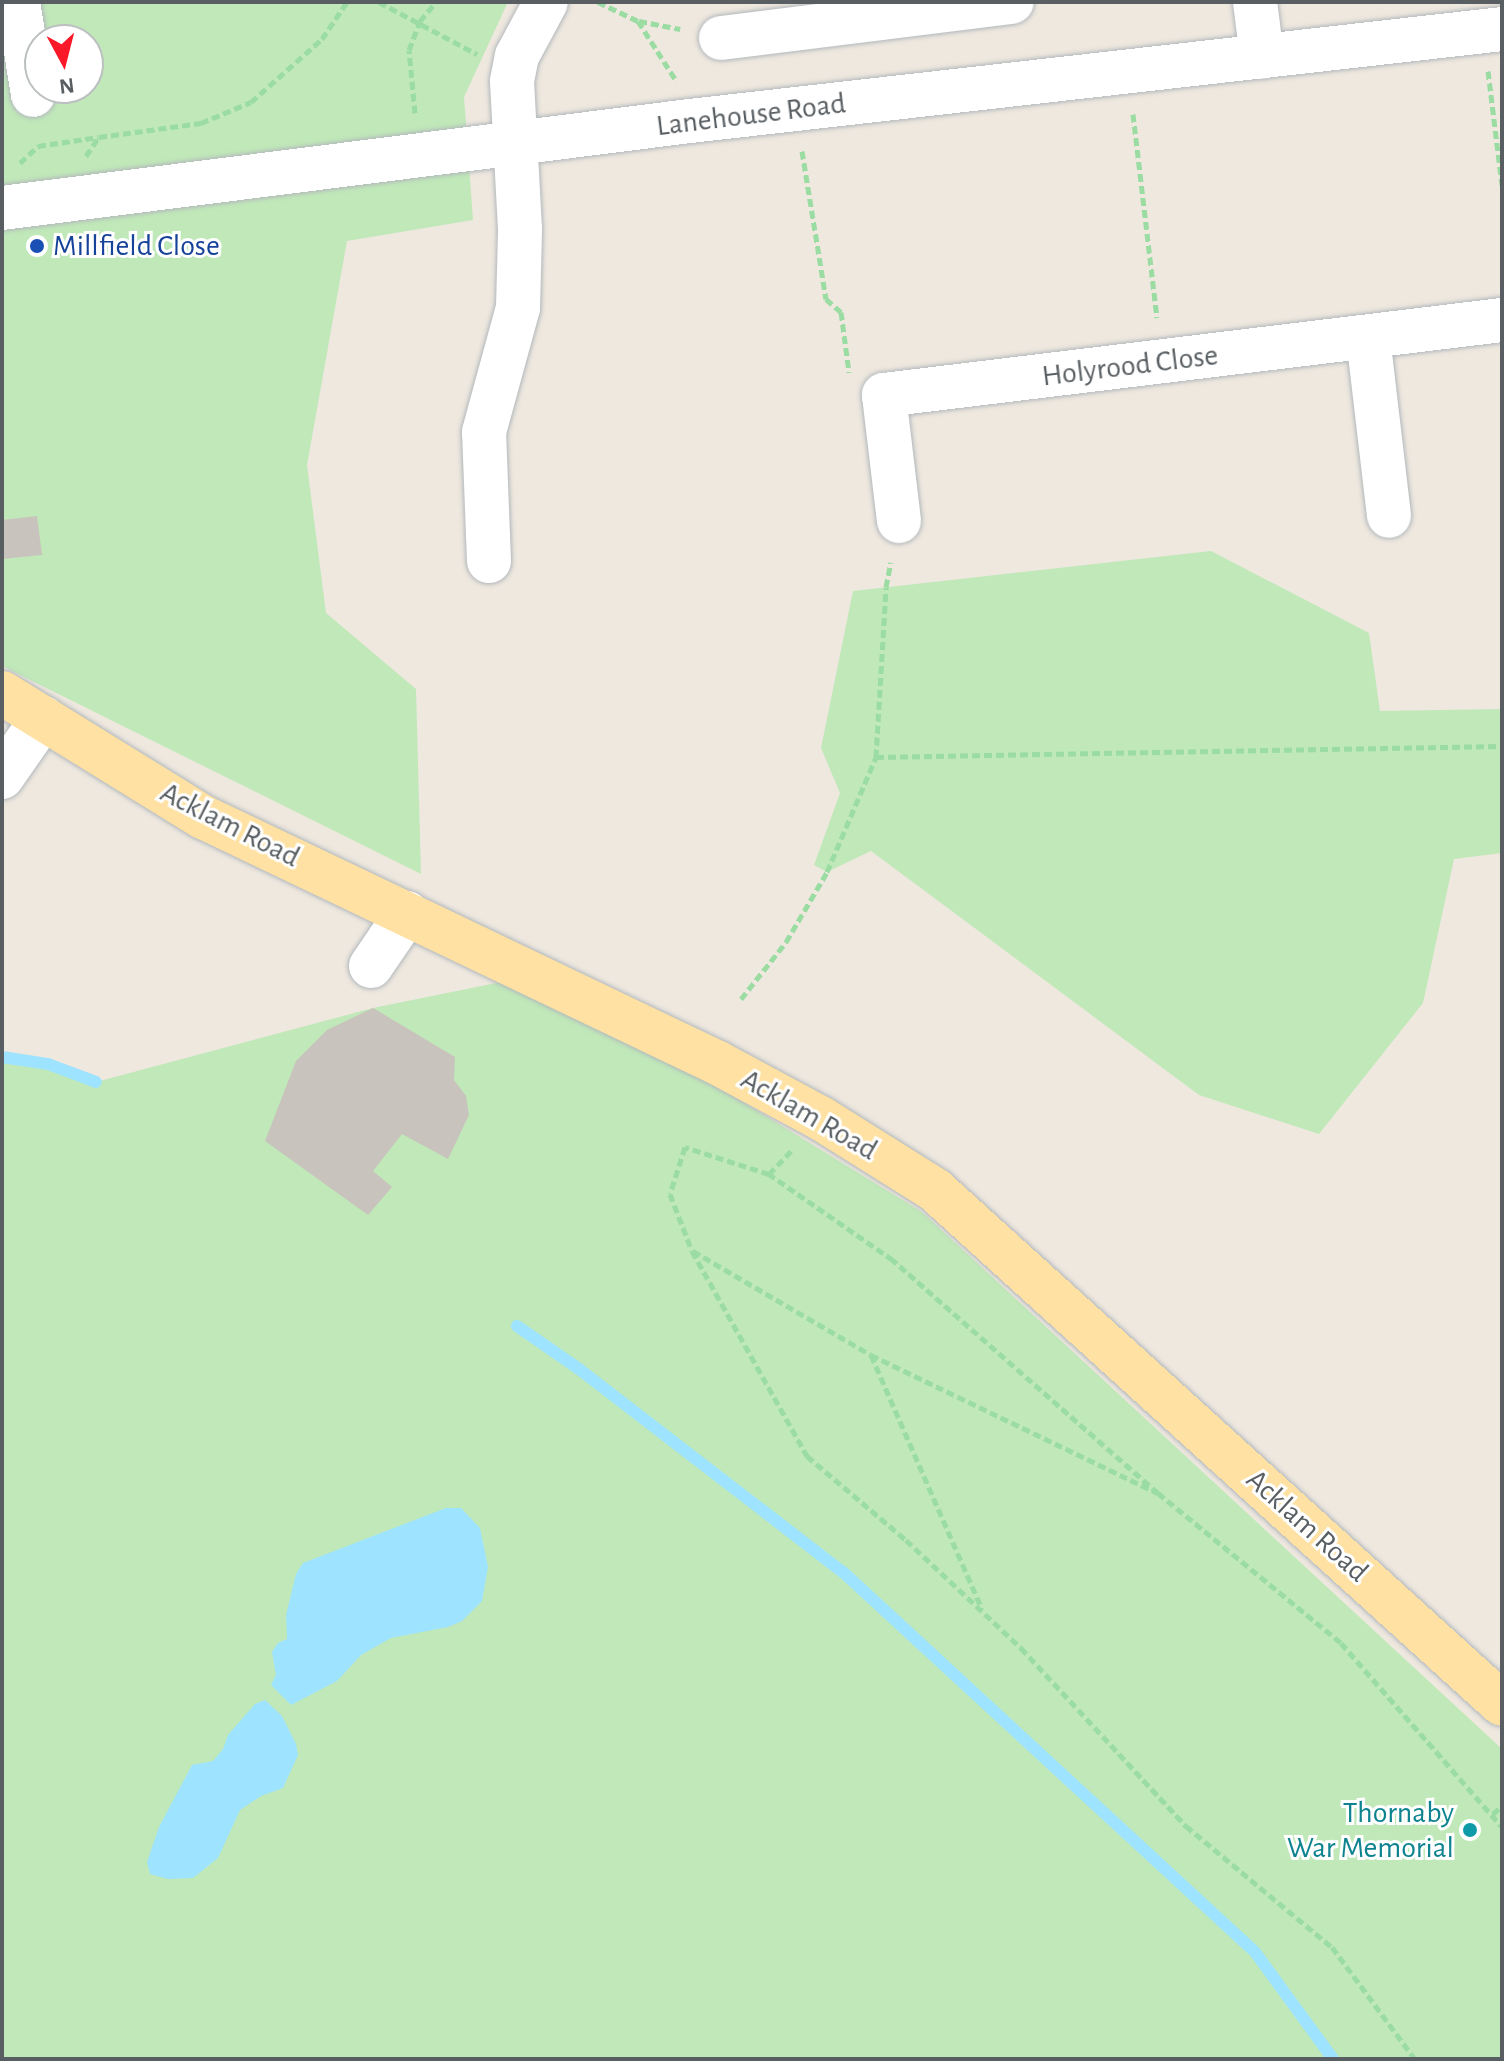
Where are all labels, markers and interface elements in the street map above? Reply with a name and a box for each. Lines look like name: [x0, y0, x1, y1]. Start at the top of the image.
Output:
north arrow: [24, 24, 104, 104]
text: N: [58, 74, 76, 98]
street label: Lanehouse Road: [654, 86, 848, 144]
place label: Millfield Close: [53, 228, 220, 264]
marker: Millfield Close: [28, 237, 46, 255]
street label: Holyrood Close: [1040, 337, 1220, 395]
street label: Acklam Road: [154, 775, 306, 875]
street label: Acklam Road: [734, 1062, 884, 1168]
street label: Acklam Road: [1239, 1462, 1375, 1590]
place label: Thornaby War Memorial: [1287, 1795, 1454, 1866]
marker: Thornaby War Memorial: [1461, 1821, 1479, 1839]

